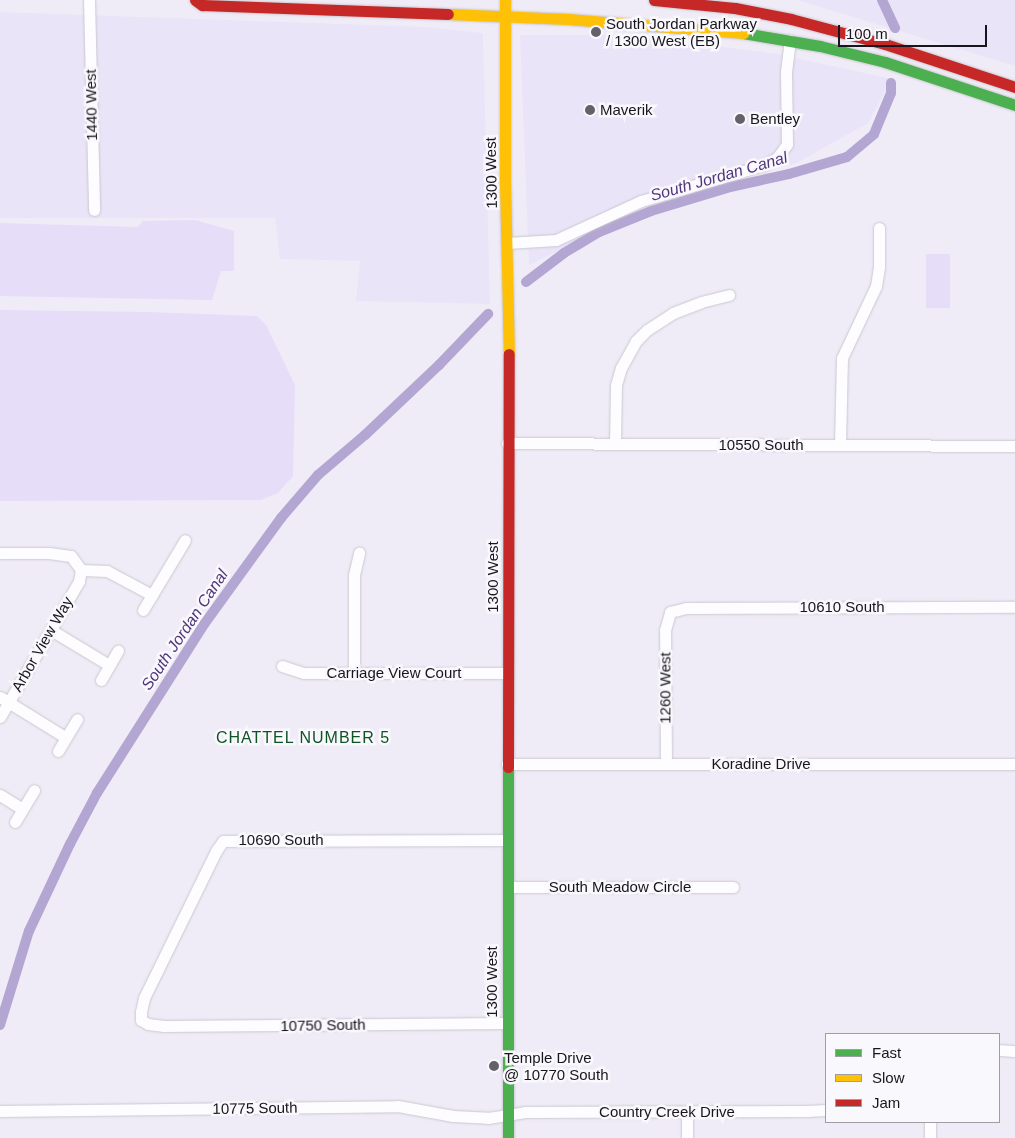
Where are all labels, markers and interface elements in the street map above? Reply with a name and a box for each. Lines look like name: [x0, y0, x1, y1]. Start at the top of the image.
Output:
place label: South Jordan Parkway / 1300 West (EB): [606, 14, 757, 49]
scale bar: [840, 15, 989, 47]
text: 100 m: [846, 25, 888, 42]
marker: South Jordan Parkway / 1300 West (EB): [590, 26, 602, 38]
street label: 1440 West: [81, 69, 101, 141]
place label: Maverik: [600, 101, 653, 119]
marker: Maverik: [584, 104, 596, 116]
place label: Bentley: [750, 110, 800, 128]
marker: Bentley: [734, 113, 746, 125]
street label: 1300 West: [481, 137, 501, 209]
water label: South Jordan Canal: [648, 148, 790, 206]
street label: 10550 South: [718, 436, 804, 454]
street label: 1300 West: [484, 541, 502, 613]
water label: South Jordan Canal: [137, 566, 233, 694]
street label: Arbor View Way: [8, 593, 76, 695]
street label: 10610 South: [799, 598, 885, 616]
street label: 1260 West: [656, 652, 674, 724]
street label: Carriage View Court: [327, 664, 461, 682]
district label: CHATTEL NUMBER 5: [214, 728, 392, 748]
street label: Koradine Drive: [711, 755, 811, 773]
street label: 10690 South: [238, 831, 324, 849]
street label: South Meadow Circle: [549, 878, 691, 896]
street label: 1300 West: [483, 946, 501, 1018]
street label: 10750 South: [280, 1015, 366, 1035]
legend: [825, 1033, 1000, 1123]
text: Fast: [872, 1044, 901, 1061]
place label: Temple Drive @ 10770 South: [504, 1048, 608, 1083]
marker: Temple Drive @ 10770 South: [488, 1060, 500, 1072]
text: Slow: [872, 1069, 905, 1086]
text: Jam: [872, 1094, 900, 1111]
street label: 10775 South: [212, 1098, 298, 1118]
street label: Country Creek Drive: [599, 1103, 735, 1121]

